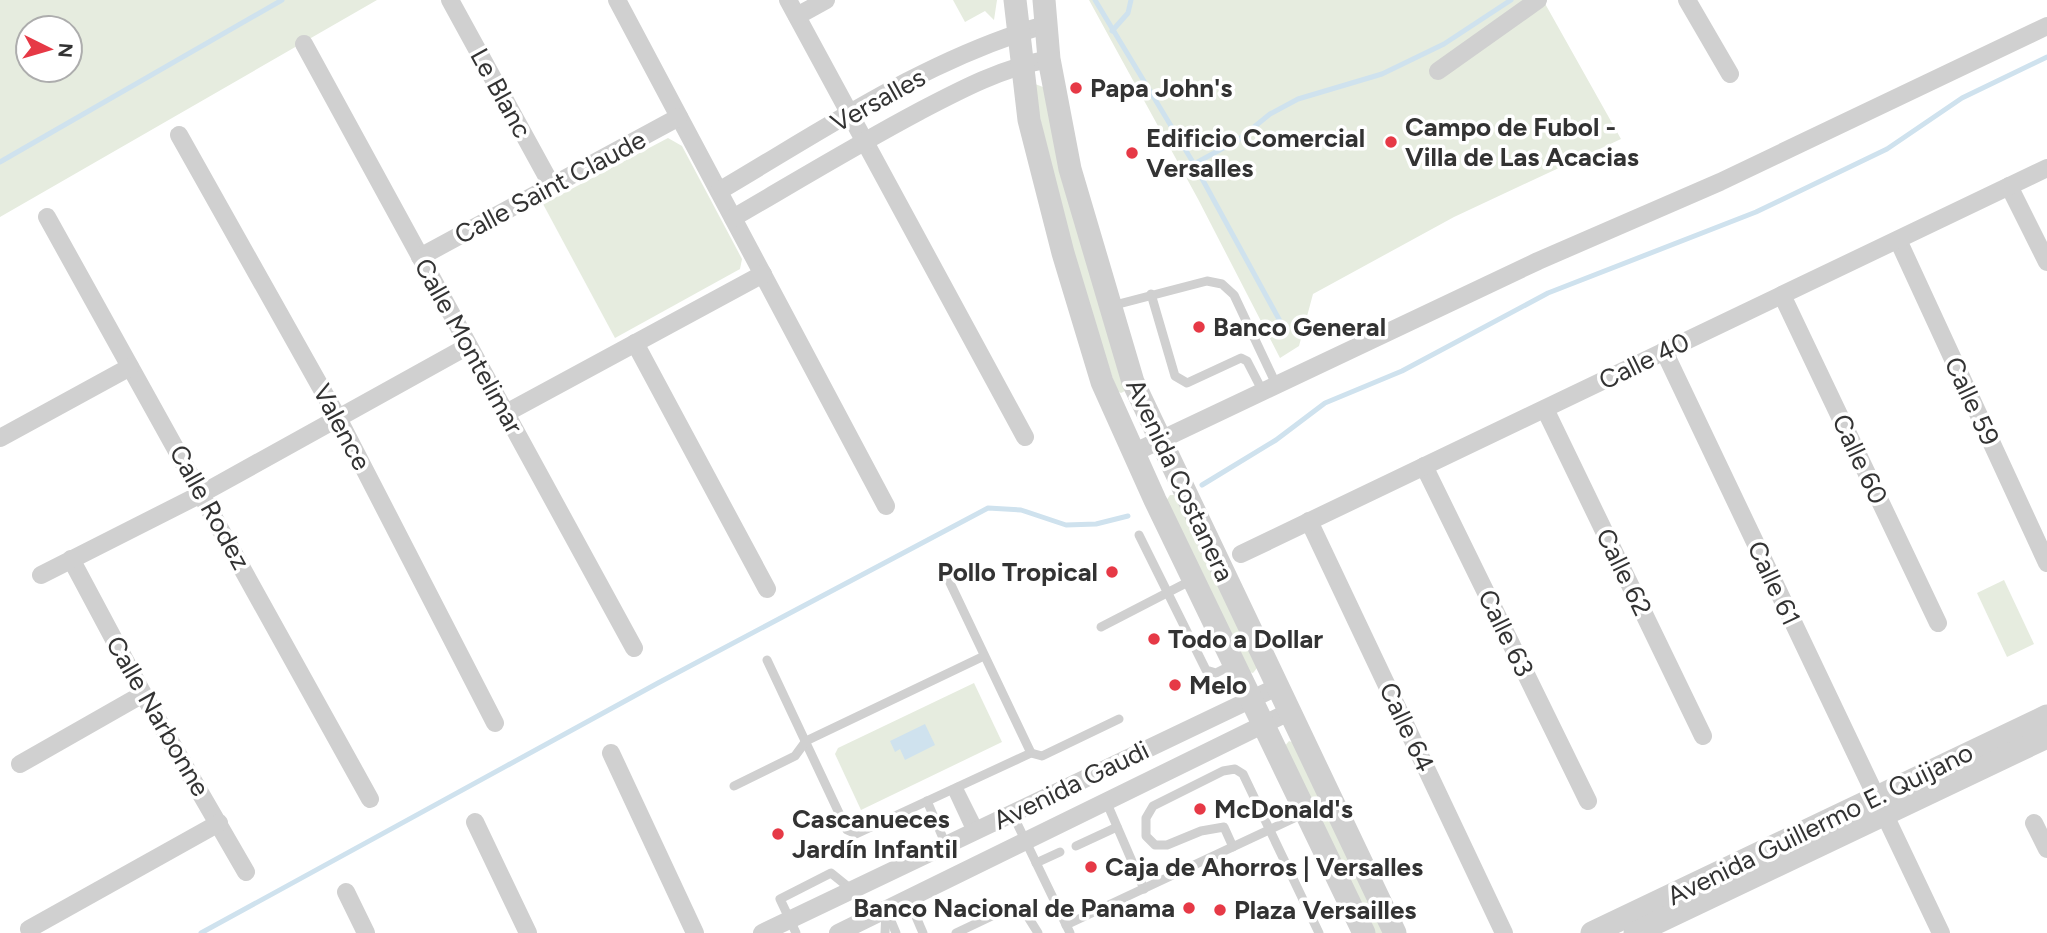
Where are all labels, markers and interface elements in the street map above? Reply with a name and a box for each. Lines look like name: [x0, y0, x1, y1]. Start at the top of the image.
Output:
north arrow: [14, 14, 84, 84]
text: N: [53, 42, 78, 59]
street label: Le Blanc: [463, 43, 539, 143]
street label: Versalles: [825, 61, 931, 139]
place label: Papa John's: [1090, 72, 1232, 104]
marker: Papa John's: [1068, 80, 1084, 96]
place label: Campo de Fubol - Villa de Las Acacias: [1405, 111, 1639, 173]
place label: Edificio Comercial Versalles: [1146, 122, 1365, 184]
street label: Calle Saint Claude: [449, 123, 651, 251]
marker: Campo de Fubol - Villa de Las Acacias: [1383, 134, 1399, 150]
marker: Edificio Comercial Versalles: [1124, 145, 1140, 161]
street label: Calle Montelimar: [408, 253, 530, 439]
place label: Banco General: [1213, 311, 1386, 343]
marker: Banco General: [1191, 319, 1207, 335]
street label: Calle 40: [1593, 325, 1695, 397]
street label: Calle 59: [1938, 352, 2006, 450]
street label: Avenida Costanera: [1119, 374, 1241, 586]
street label: Valence: [306, 378, 378, 476]
street label: Calle 60: [1825, 409, 1895, 509]
street label: Calle Rodez: [163, 439, 257, 575]
street label: Calle 62: [1589, 523, 1659, 621]
street label: Calle 61: [1741, 536, 1807, 630]
place label: Pollo Tropical: [937, 556, 1098, 588]
marker: Pollo Tropical: [1104, 564, 1120, 580]
street label: Calle 63: [1471, 584, 1541, 682]
place label: Todo a Dollar: [1168, 623, 1323, 655]
street label: Calle Narbonne: [99, 630, 217, 802]
marker: Todo a Dollar: [1146, 631, 1162, 647]
place label: Melo: [1189, 669, 1247, 701]
marker: Melo: [1167, 677, 1183, 693]
street label: Calle 64: [1372, 677, 1442, 777]
street label: Avenida Gaudi: [988, 734, 1154, 836]
street label: Avenida Guillermo E. Quijano: [1662, 736, 1978, 912]
place label: McDonald's: [1214, 793, 1353, 825]
marker: McDonald's: [1192, 801, 1208, 817]
place label: Cascanueces Jardín Infantil: [792, 803, 958, 865]
marker: Cascanueces Jardín Infantil: [770, 826, 786, 842]
place label: Caja de Ahorros | Versalles: [1105, 851, 1423, 883]
marker: Caja de Ahorros | Versalles: [1083, 859, 1099, 875]
place label: Banco Nacional de Panama: [853, 892, 1175, 924]
place label: Plaza Versailles: [1234, 894, 1416, 926]
marker: Banco Nacional de Panama: [1181, 900, 1197, 916]
marker: Plaza Versailles: [1212, 902, 1228, 918]

